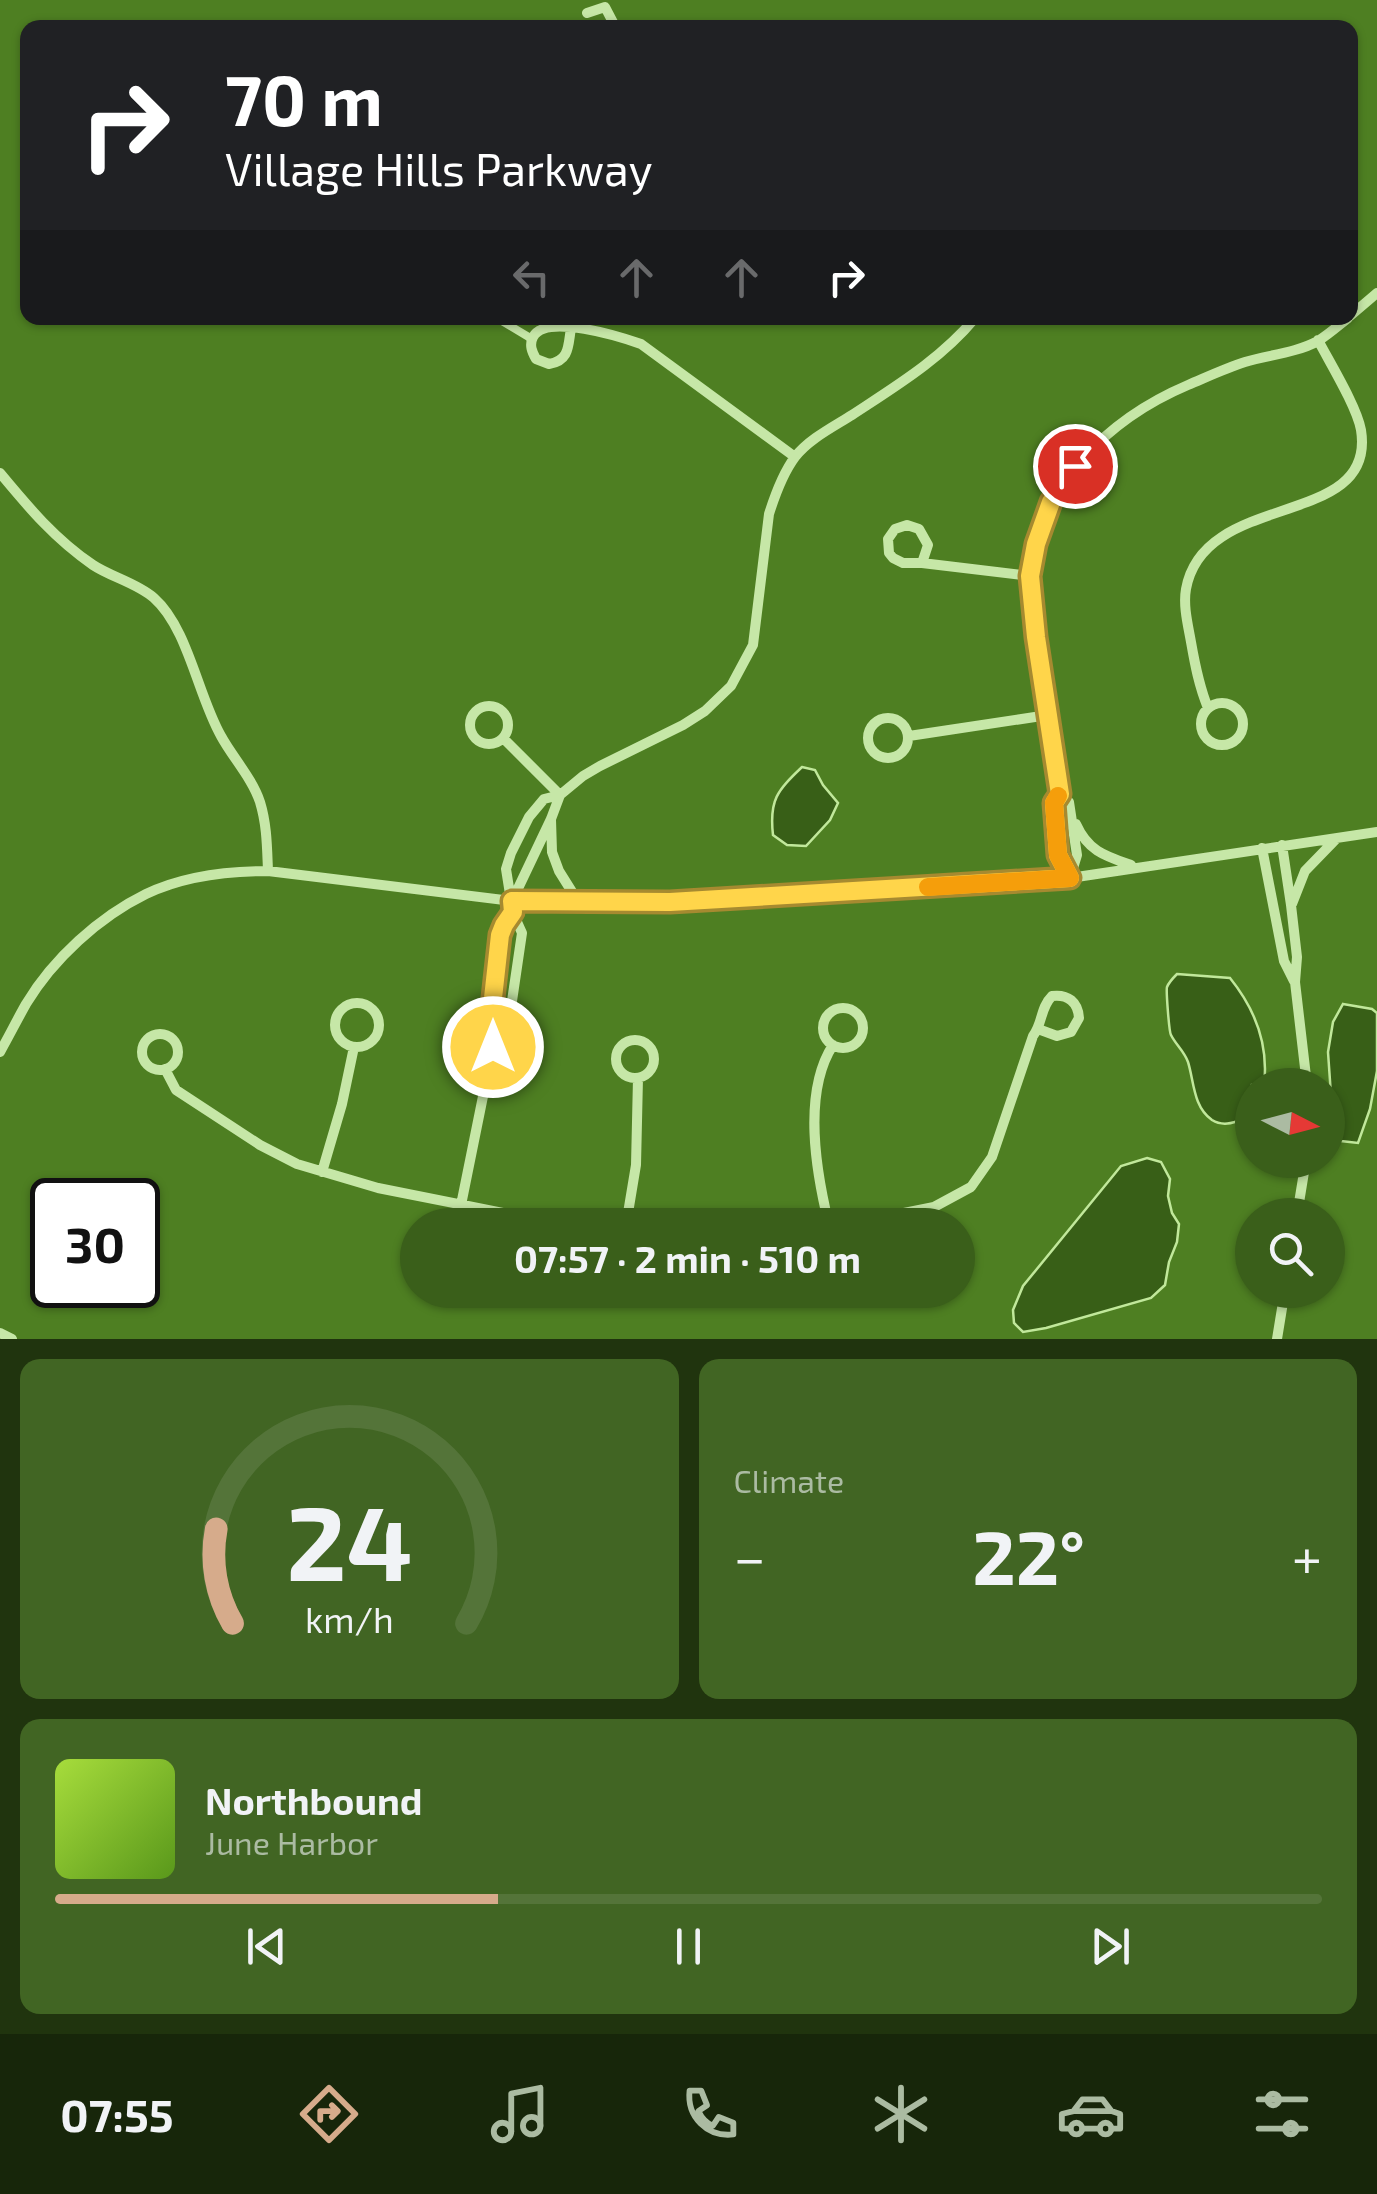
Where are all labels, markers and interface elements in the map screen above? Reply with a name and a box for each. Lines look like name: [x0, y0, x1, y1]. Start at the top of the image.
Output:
text: 70 m: [225, 56, 383, 140]
icon: right: [60, 60, 190, 190]
text: Village Hills Parkway: [225, 141, 652, 195]
icon: left: [504, 250, 559, 305]
icon: ahead: [609, 250, 664, 305]
icon: ahead: [714, 250, 769, 305]
icon: right: [819, 250, 874, 305]
pin: [1033, 424, 1118, 509]
icon: arrive: [1048, 439, 1103, 494]
position arrow: [441, 995, 545, 1099]
north arrow: [1235, 1068, 1345, 1178]
map controls: [1235, 1068, 1345, 1308]
speed limit sign: 30: [30, 1178, 160, 1308]
button: search: [1235, 1198, 1345, 1308]
text: 07:57 · 2 min · 510 m: [514, 1235, 861, 1281]
text: Climate: [734, 1461, 844, 1499]
text: 24: [286, 1477, 413, 1602]
text: 22°: [972, 1510, 1085, 1600]
text: −: [734, 1523, 766, 1589]
text: +: [1292, 1523, 1322, 1589]
text: km/h: [305, 1597, 394, 1640]
text: Northbound: [205, 1777, 423, 1823]
text: June Harbor: [205, 1823, 378, 1861]
icon: previous: [239, 1919, 294, 1974]
icon: pause: [661, 1919, 716, 1974]
icon: next: [1083, 1919, 1138, 1974]
icon: directions: [294, 2079, 364, 2149]
icon: music: [485, 2079, 555, 2149]
icon: phone: [675, 2079, 745, 2149]
icon: climate: [866, 2079, 936, 2149]
icon: car: [1056, 2079, 1126, 2149]
icon: filters: [1247, 2079, 1317, 2149]
text: 07:55: [60, 2087, 174, 2141]

